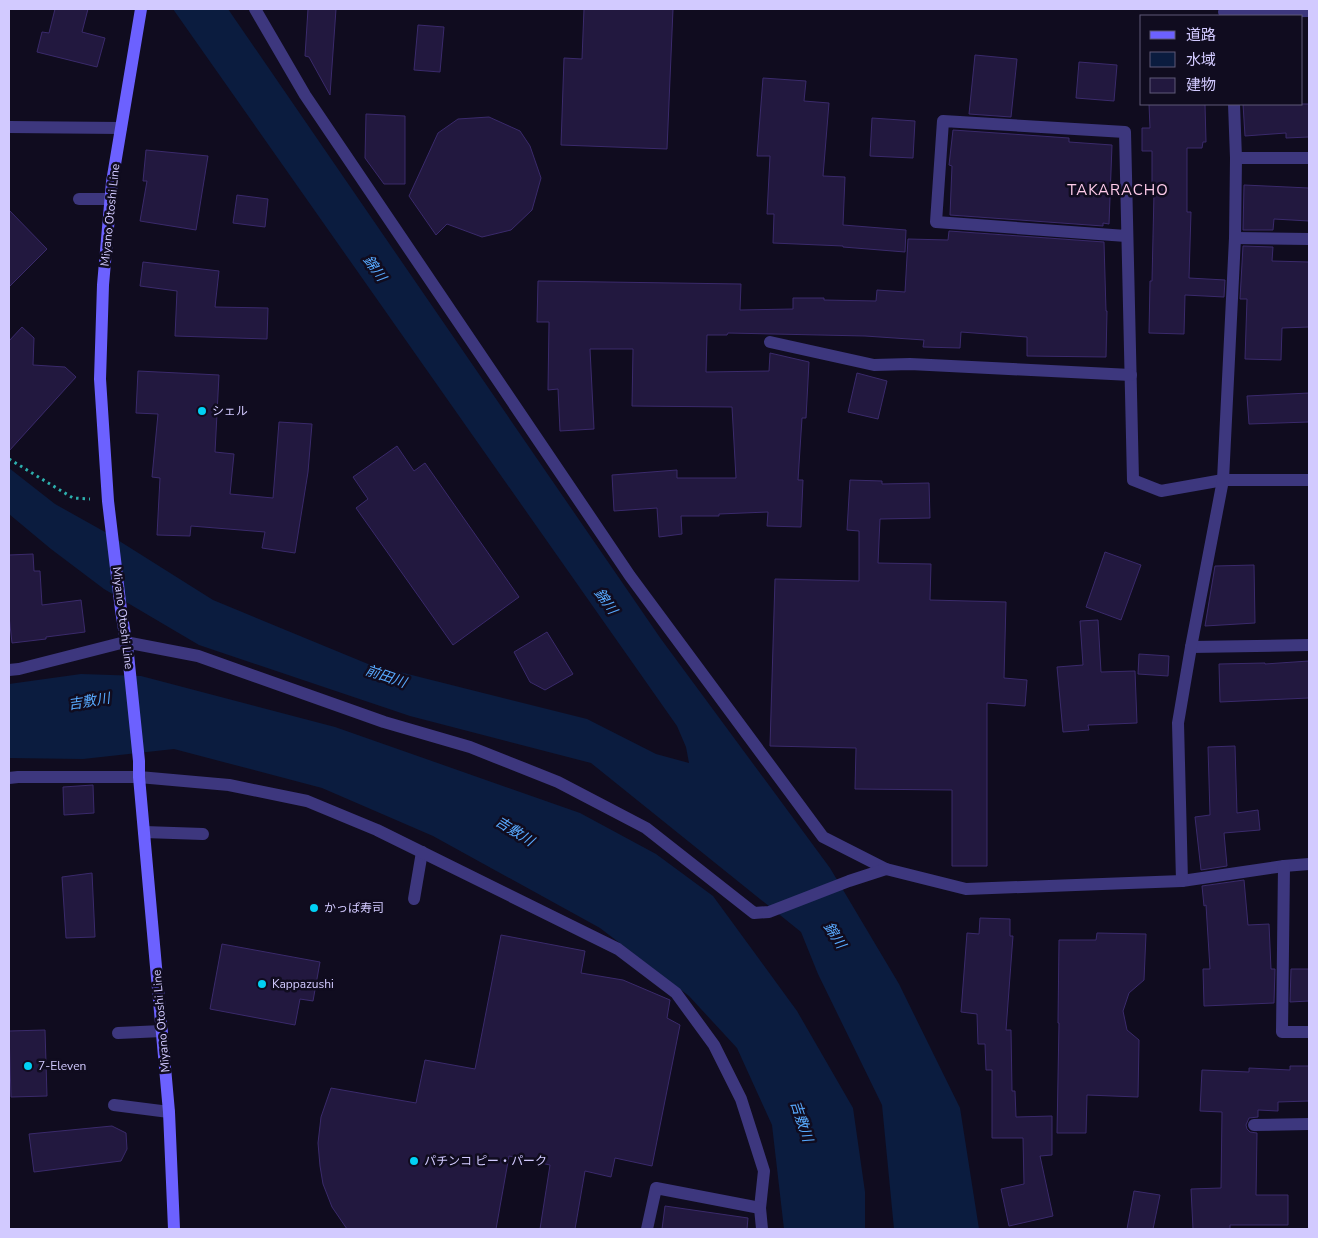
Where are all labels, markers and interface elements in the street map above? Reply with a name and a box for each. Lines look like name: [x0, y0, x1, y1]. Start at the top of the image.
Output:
legend: [1140, 15, 1303, 105]
text: 道路: [1186, 25, 1216, 45]
text: 水域: [1186, 50, 1216, 70]
text: 建物: [1186, 75, 1216, 95]
street label: Miyano Otoshi Line: [97, 163, 123, 267]
district label: TAKARACHO: [1067, 180, 1169, 200]
water label: 錦川: [359, 251, 392, 287]
place label: シェル: [212, 403, 248, 419]
marker: シェル: [196, 405, 208, 417]
street label: Miyano Otoshi Line: [109, 566, 137, 670]
water label: 錦川: [590, 584, 623, 620]
water label: 前田川: [363, 661, 411, 693]
water label: 吉敷川: [67, 689, 113, 714]
water label: 吉敷川: [492, 812, 539, 852]
place label: かっぱ寿司: [324, 900, 384, 916]
marker: かっぱ寿司: [308, 902, 320, 914]
water label: 錦川: [819, 918, 851, 954]
street label: Miyano Otoshi Line: [149, 969, 173, 1073]
place label: Kappazushi: [272, 976, 334, 992]
marker: Kappazushi: [256, 978, 268, 990]
place label: 7-Eleven: [38, 1058, 86, 1074]
marker: 7-Eleven: [22, 1060, 34, 1072]
water label: 吉敷川: [786, 1098, 818, 1146]
place label: パチンコ ピー・パーク: [424, 1153, 547, 1169]
marker: パチンコ ピー・パーク: [408, 1155, 420, 1167]

